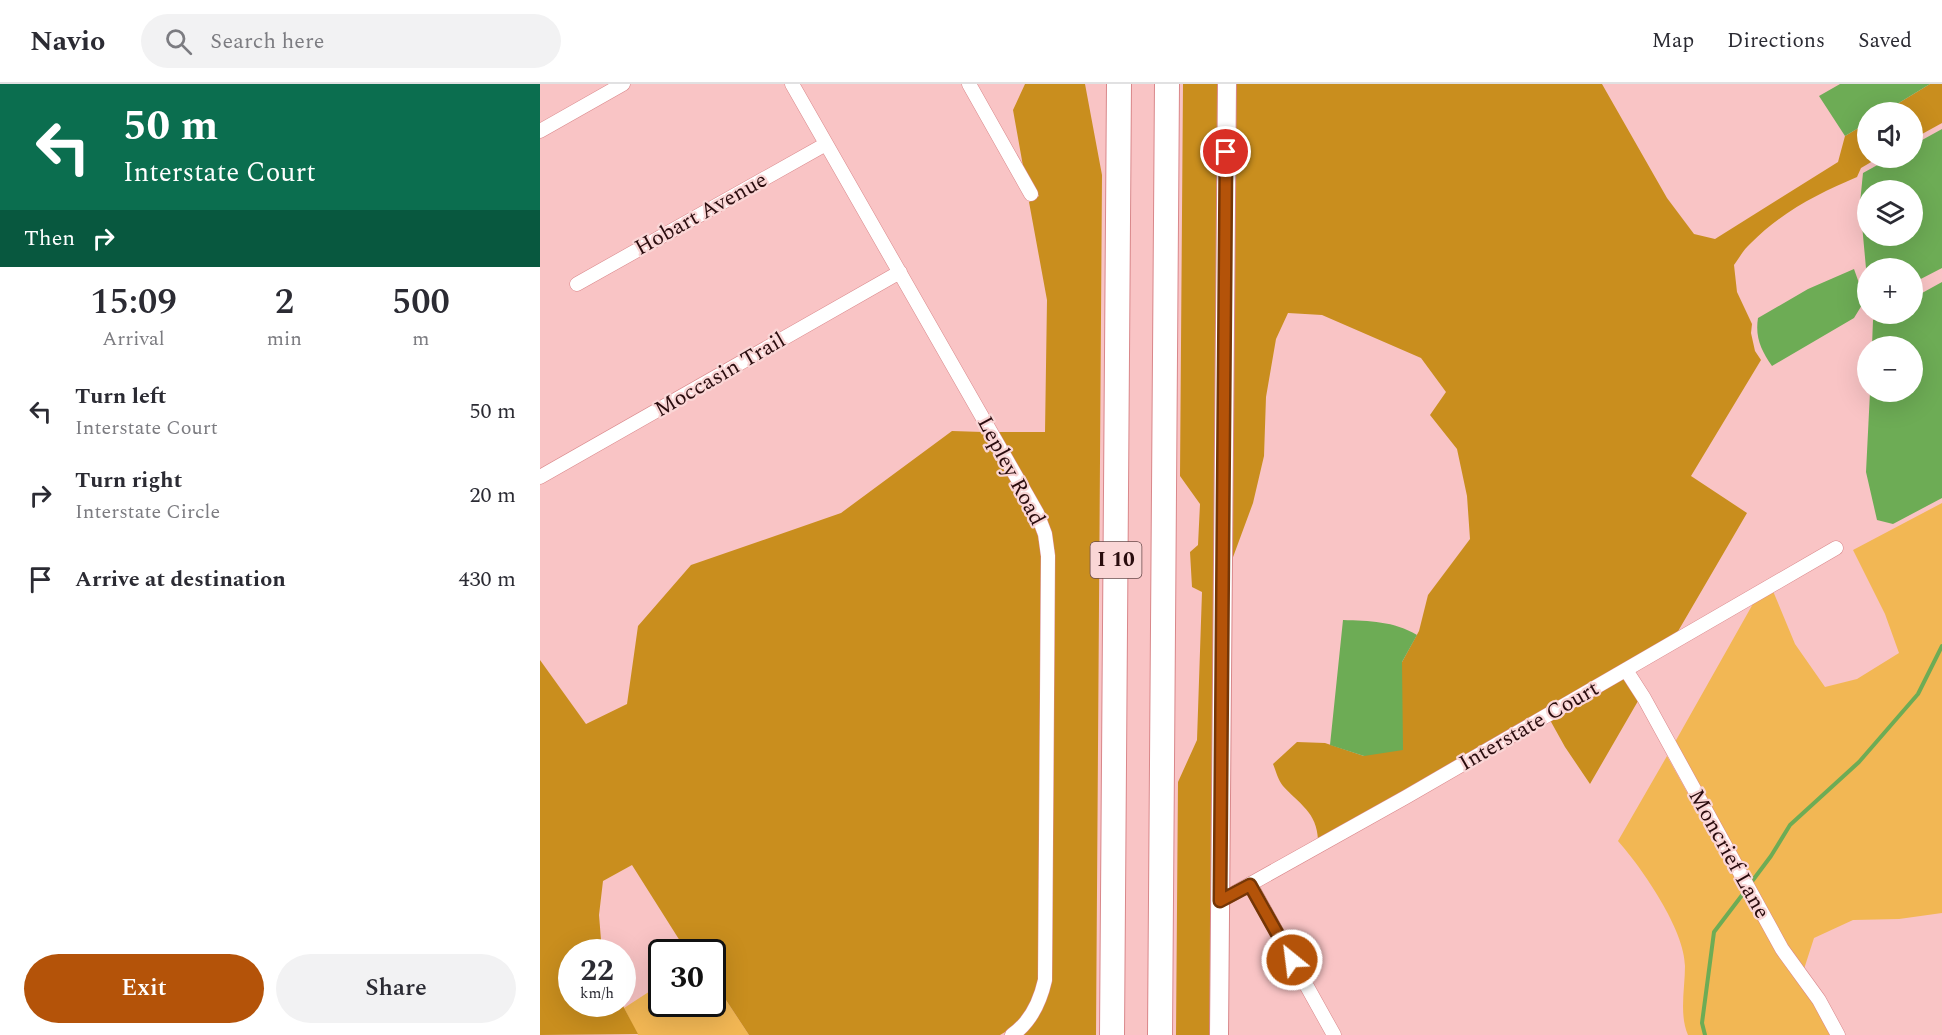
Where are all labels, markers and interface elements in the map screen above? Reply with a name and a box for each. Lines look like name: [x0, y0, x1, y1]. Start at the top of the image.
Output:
search box: [141, 14, 561, 68]
text: Navio: [30, 20, 105, 63]
icon: search: [162, 25, 195, 58]
text: Search here: [210, 25, 324, 58]
text: Map: [1652, 25, 1694, 57]
text: Directions: [1727, 25, 1825, 57]
text: Saved: [1858, 25, 1912, 57]
text: 50 m: [123, 95, 218, 158]
map controls: [1857, 102, 1923, 402]
button: sound: [1857, 102, 1923, 168]
icon: left: [24, 108, 102, 186]
pin: [1200, 126, 1251, 177]
icon: arrive: [1209, 135, 1242, 168]
text: Interstate Court: [123, 152, 316, 194]
street label: Hobart Avenue: [629, 164, 773, 264]
button: layers: [1857, 180, 1923, 246]
text: Then: [24, 222, 75, 255]
icon: right: [87, 222, 120, 255]
button: +: [1857, 258, 1923, 324]
text: 15:09: [90, 275, 177, 330]
text: 2: [275, 275, 294, 330]
text: 500: [392, 275, 450, 330]
text: Arrival: [102, 324, 165, 354]
text: min: [267, 324, 302, 354]
text: m: [412, 324, 430, 354]
street label: Moccasin Trail: [648, 324, 792, 426]
button: −: [1857, 336, 1923, 402]
text: Turn left: [75, 380, 167, 413]
icon: left: [24, 395, 57, 428]
text: 50 m: [470, 395, 516, 428]
street label: Lepley Road: [968, 410, 1054, 532]
text: Interstate Court: [75, 413, 218, 443]
text: Turn right: [75, 464, 182, 497]
icon: right: [24, 479, 57, 512]
text: 20 m: [470, 479, 516, 512]
text: Interstate Circle: [75, 497, 220, 527]
road number: I 10: [1090, 542, 1142, 578]
icon: arrive: [24, 563, 57, 596]
text: Arrive at destination: [75, 563, 286, 596]
text: 430 m: [459, 563, 516, 596]
street label: Interstate Court: [1453, 672, 1605, 780]
street label: Moncrief Lane: [1680, 783, 1778, 925]
position arrow: [1260, 928, 1324, 992]
speed limit sign: 30: [648, 939, 726, 1017]
text: 22: [580, 948, 614, 994]
button: Exit: [24, 954, 264, 1023]
button: Share: [276, 954, 516, 1023]
text: km/h: [580, 982, 614, 1005]

